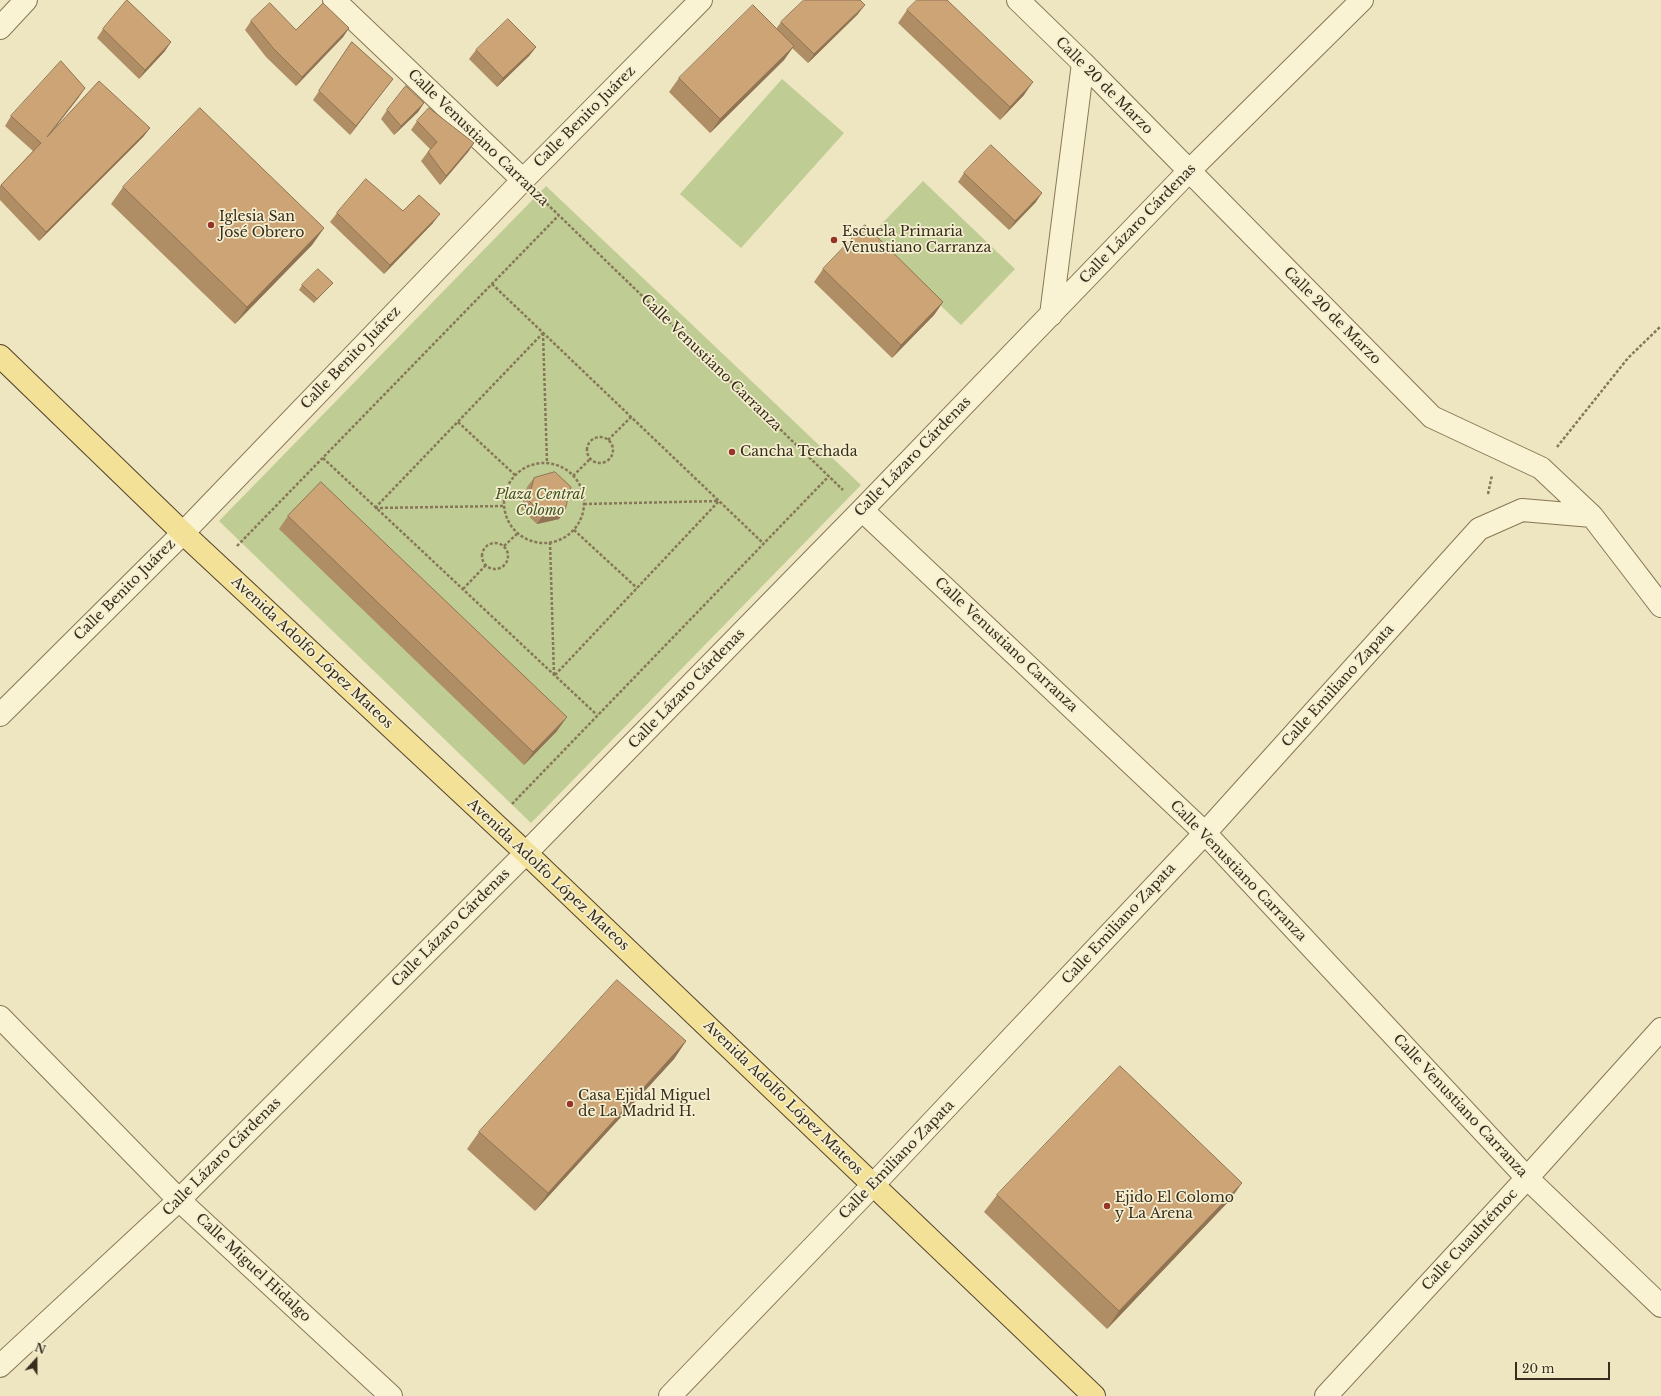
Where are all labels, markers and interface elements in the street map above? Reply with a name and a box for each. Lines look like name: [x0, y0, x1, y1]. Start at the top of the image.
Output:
street label: Calle 20 de Marzo: [1052, 34, 1156, 138]
street label: Calle Benito Juárez: [531, 63, 639, 171]
street label: Calle Venustiano Carranza: [404, 66, 552, 210]
street label: Calle Lázaro Cárdenas: [1076, 161, 1200, 287]
place label: Iglesia San José Obrero: [219, 209, 304, 242]
marker: Iglesia San José Obrero: [206, 220, 216, 230]
place label: Escuela Primaria Venustiano Carranza: [842, 224, 991, 256]
marker: Escuela Primaria Venustiano Carranza: [829, 235, 839, 245]
street label: Calle 20 de Marzo: [1280, 264, 1384, 368]
street label: Calle Venustiano Carranza: [637, 291, 785, 435]
street label: Calle Benito Juárez: [298, 303, 404, 413]
street label: Calle Lázaro Cárdenas: [851, 394, 975, 520]
place label: Cancha Techada: [740, 444, 857, 460]
marker: Cancha Techada: [727, 447, 737, 457]
park label: Plaza Central Colomo: [495, 487, 585, 520]
street label: Calle Benito Juárez: [71, 536, 179, 644]
street label: Avenida Adolfo López Mateos: [228, 574, 396, 732]
street label: Calle Venustiano Carranza: [931, 574, 1081, 716]
street label: Calle Emiliano Zapata: [1279, 621, 1397, 751]
street label: Calle Lázaro Cárdenas: [625, 626, 749, 752]
street label: Avenida Adolfo López Mateos: [464, 796, 632, 954]
street label: Calle Venustiano Carranza: [1166, 797, 1310, 945]
street label: Calle Emiliano Zapata: [1059, 860, 1179, 988]
street label: Calle Lázaro Cárdenas: [388, 865, 514, 991]
street label: Avenida Adolfo López Mateos: [700, 1017, 866, 1179]
street label: Calle Venustiano Carranza: [1389, 1031, 1531, 1181]
place label: Casa Ejidal Miguel de La Madrid H.: [578, 1088, 710, 1120]
street label: Calle Lázaro Cárdenas: [159, 1094, 285, 1220]
street label: Calle Emiliano Zapata: [836, 1097, 958, 1223]
marker: Casa Ejidal Miguel de La Madrid H.: [565, 1099, 575, 1109]
street label: Calle Cuauhtémoc: [1419, 1186, 1521, 1294]
place label: Ejido El Colomo y La Arena: [1115, 1190, 1234, 1222]
marker: Ejido El Colomo y La Arena: [1102, 1201, 1112, 1211]
street label: Calle Miguel Hidalgo: [192, 1210, 314, 1326]
north arrow: [16, 1340, 56, 1380]
text: N: [33, 1340, 48, 1357]
scale bar: [1517, 1354, 1612, 1380]
text: 20 m: [1522, 1361, 1554, 1376]

